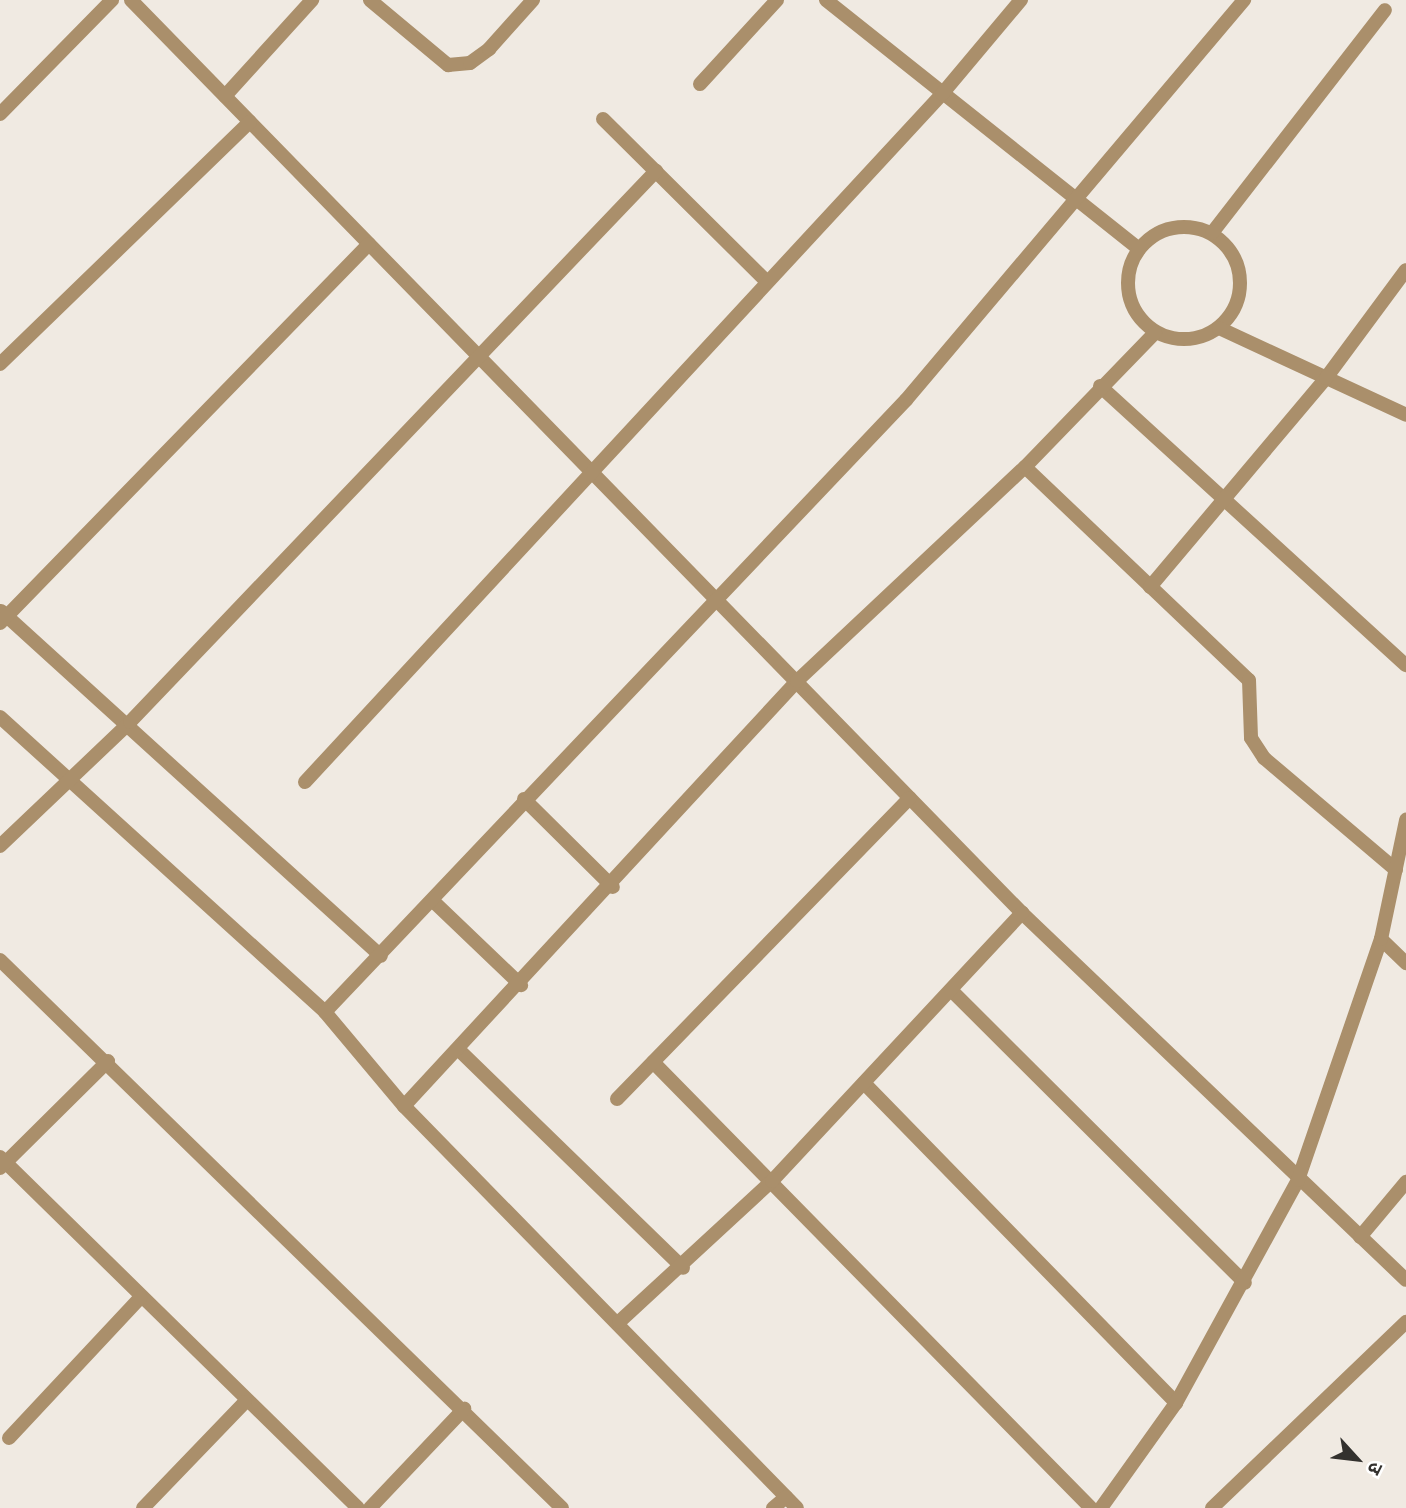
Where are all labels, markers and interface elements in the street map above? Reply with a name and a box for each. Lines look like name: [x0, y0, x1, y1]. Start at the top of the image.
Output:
north arrow: [1322, 1424, 1392, 1494]
text: उ: [1362, 1458, 1390, 1479]

